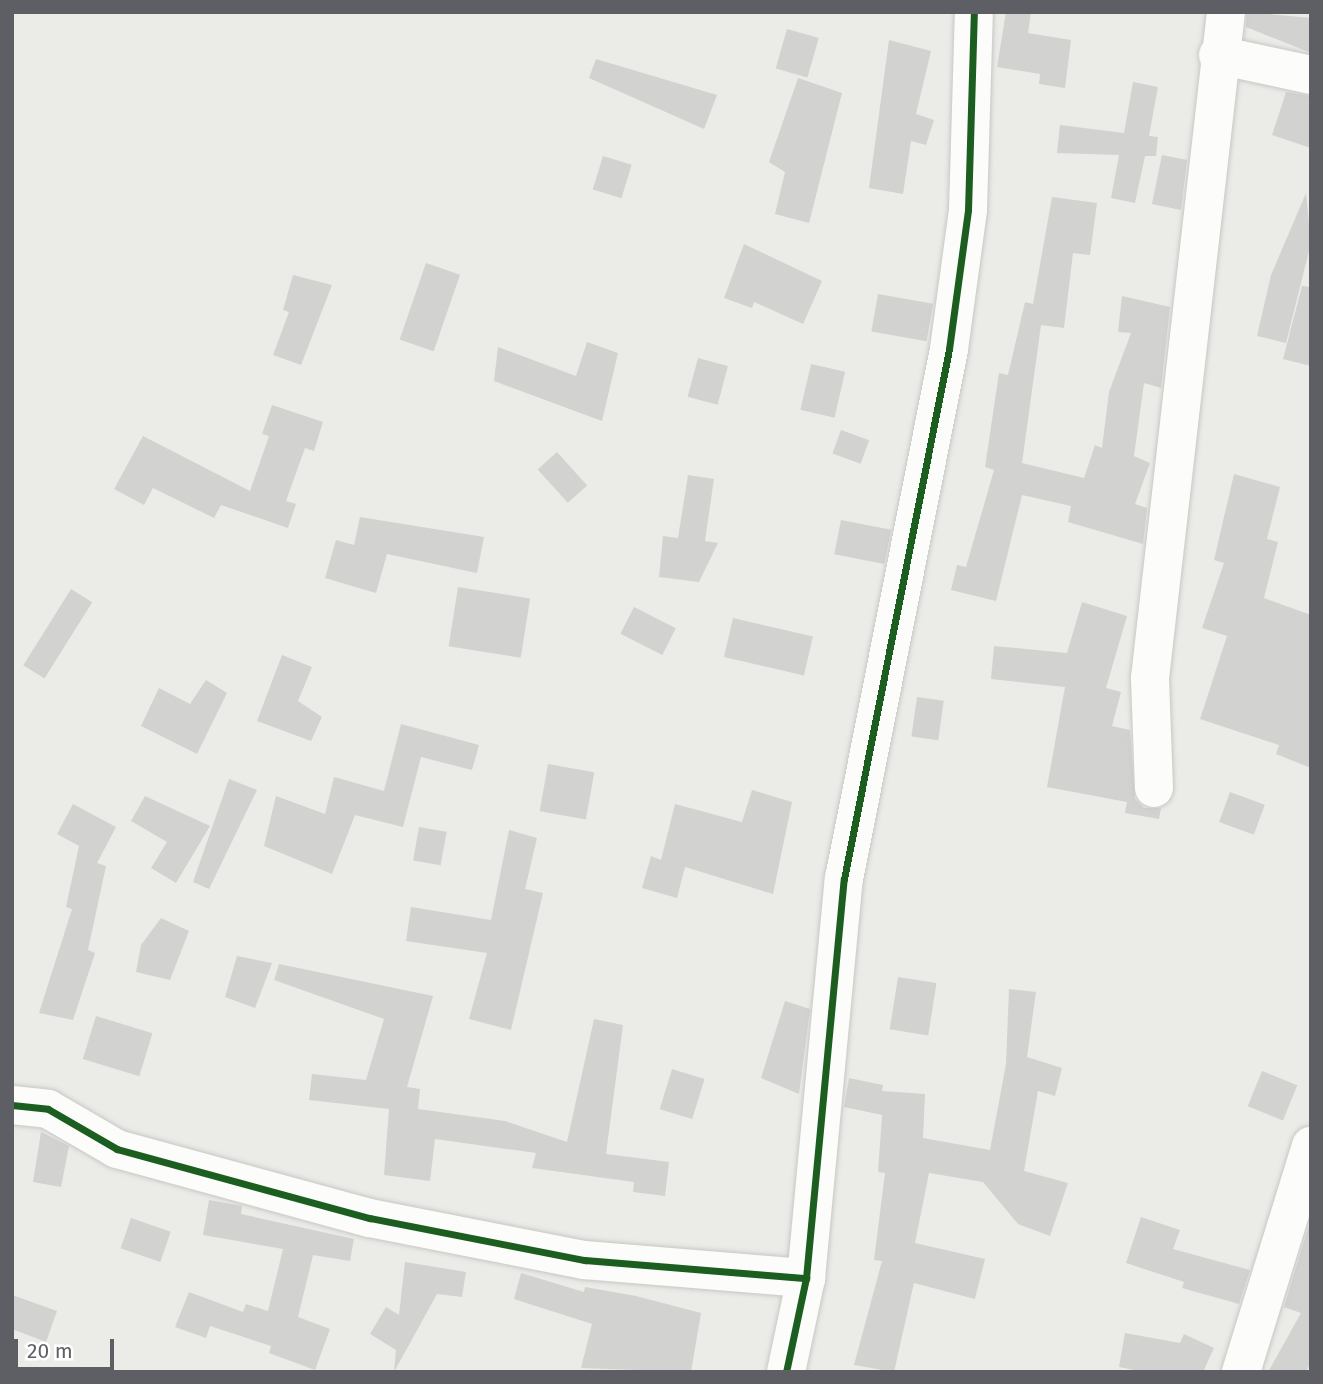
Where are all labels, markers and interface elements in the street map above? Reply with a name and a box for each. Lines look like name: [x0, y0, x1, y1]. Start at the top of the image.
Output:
scale bar: [18, 1324, 117, 1368]
text: 20 m: [27, 1338, 73, 1364]

